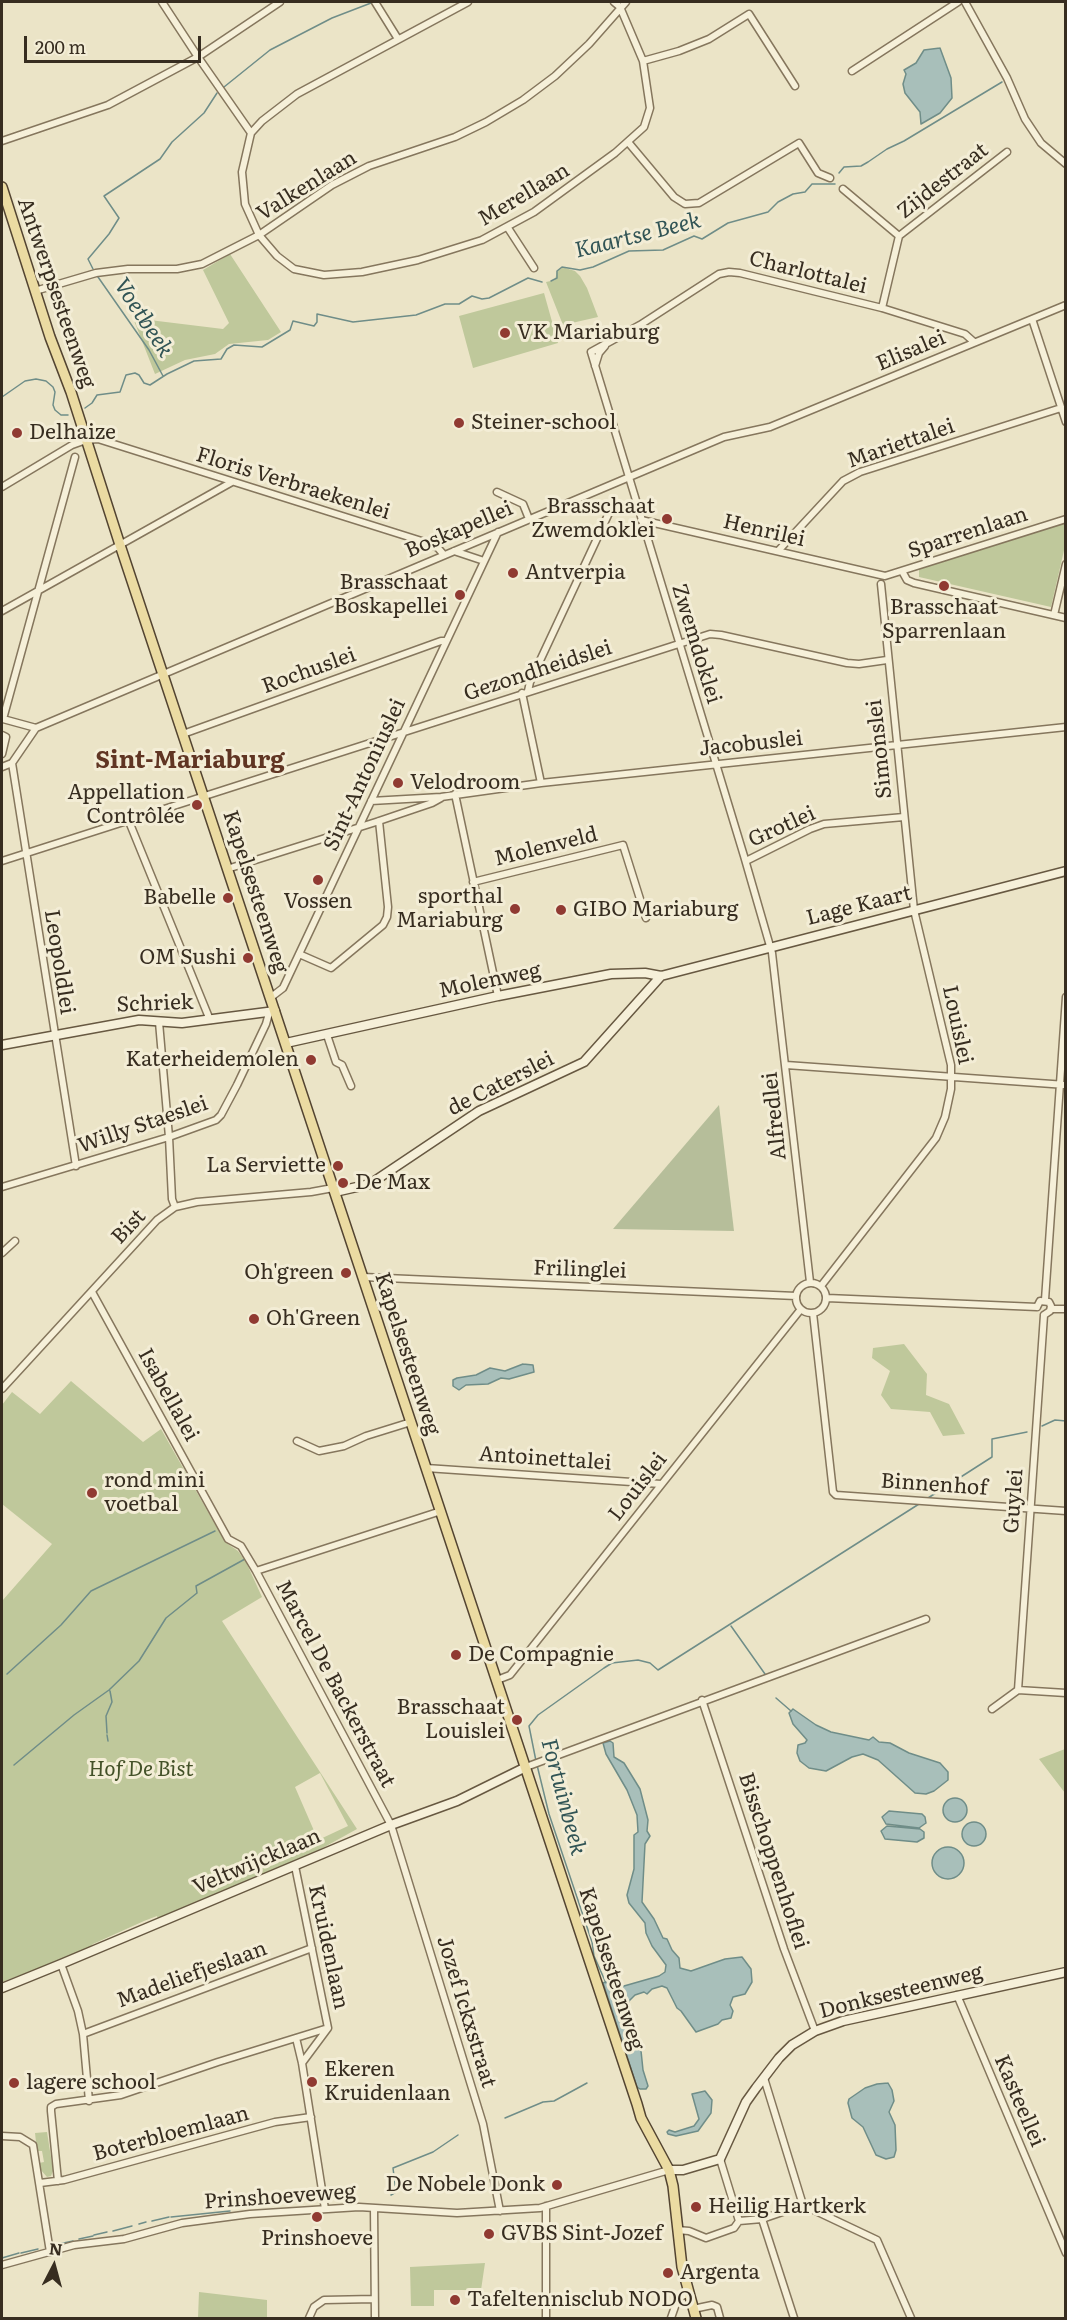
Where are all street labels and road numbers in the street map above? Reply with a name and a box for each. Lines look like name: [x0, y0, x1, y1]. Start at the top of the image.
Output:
street label: Zijdestraat: [893, 138, 993, 224]
street label: Valkenlaan: [252, 145, 362, 227]
street label: Merellaan: [474, 158, 574, 232]
street label: Antwerpsesteenweg: [12, 194, 100, 392]
street label: Charlottalei: [746, 246, 870, 300]
street label: Elisalei: [873, 325, 949, 377]
street label: Mariettalei: [844, 414, 958, 474]
street label: Floris Verbraekenlei: [193, 442, 393, 526]
street label: Boskapellei: [401, 496, 517, 564]
street label: Sparrenlaan: [905, 502, 1031, 564]
street label: Henrilei: [721, 509, 807, 553]
street label: Zwemdoklei: [666, 581, 726, 707]
street label: Gezondheidslei: [461, 635, 615, 707]
street label: Rochuslei: [259, 642, 359, 700]
street label: Sint-Antoniuslei: [319, 695, 411, 855]
street label: Simonslei: [862, 698, 898, 800]
street label: Jacobuslei: [698, 726, 804, 762]
street label: Grotlei: [745, 801, 819, 853]
street label: Kapelsesteenweg: [217, 807, 293, 977]
street label: Molenveld: [492, 822, 600, 872]
street label: Lage Kaart: [804, 881, 914, 931]
street label: Leopoldlei: [38, 908, 80, 1016]
street label: Molenweg: [437, 958, 543, 1004]
street label: Louislei: [936, 983, 978, 1067]
street label: Schriek: [116, 990, 194, 1018]
street label: de Caterslei: [444, 1046, 558, 1122]
street label: Alfredlei: [758, 1071, 792, 1161]
street label: Willy Staeslei: [75, 1091, 211, 1159]
street label: Bist: [107, 1204, 151, 1250]
street label: Frilinglei: [533, 1256, 627, 1284]
street label: Kapelsesteenweg: [369, 1269, 445, 1439]
street label: Isabellalei: [132, 1344, 204, 1446]
street label: Antoinettalei: [478, 1442, 612, 1476]
street label: Louislei: [603, 1448, 673, 1526]
street label: Guylei: [999, 1468, 1029, 1534]
street label: Binnenhof: [880, 1469, 988, 1501]
street label: Marcel De Backerstraat: [270, 1576, 400, 1792]
street label: Bisschoppenhoflei: [733, 1770, 813, 1952]
street label: Veltwijcklaan: [189, 1824, 325, 1900]
street label: Kruidenlaan: [303, 1882, 353, 2012]
street label: Kapelsesteenweg: [573, 1884, 649, 2054]
street label: Jozef Ickxstraat: [431, 1933, 501, 2091]
street label: Madeliefjeslaan: [113, 1936, 271, 2014]
street label: Donksesteenweg: [817, 1959, 985, 2025]
street label: Kasteellei: [988, 2051, 1050, 2151]
street label: Boterbloemlaan: [90, 2101, 252, 2167]
street label: Prinshoeveweg: [203, 2179, 357, 2215]

